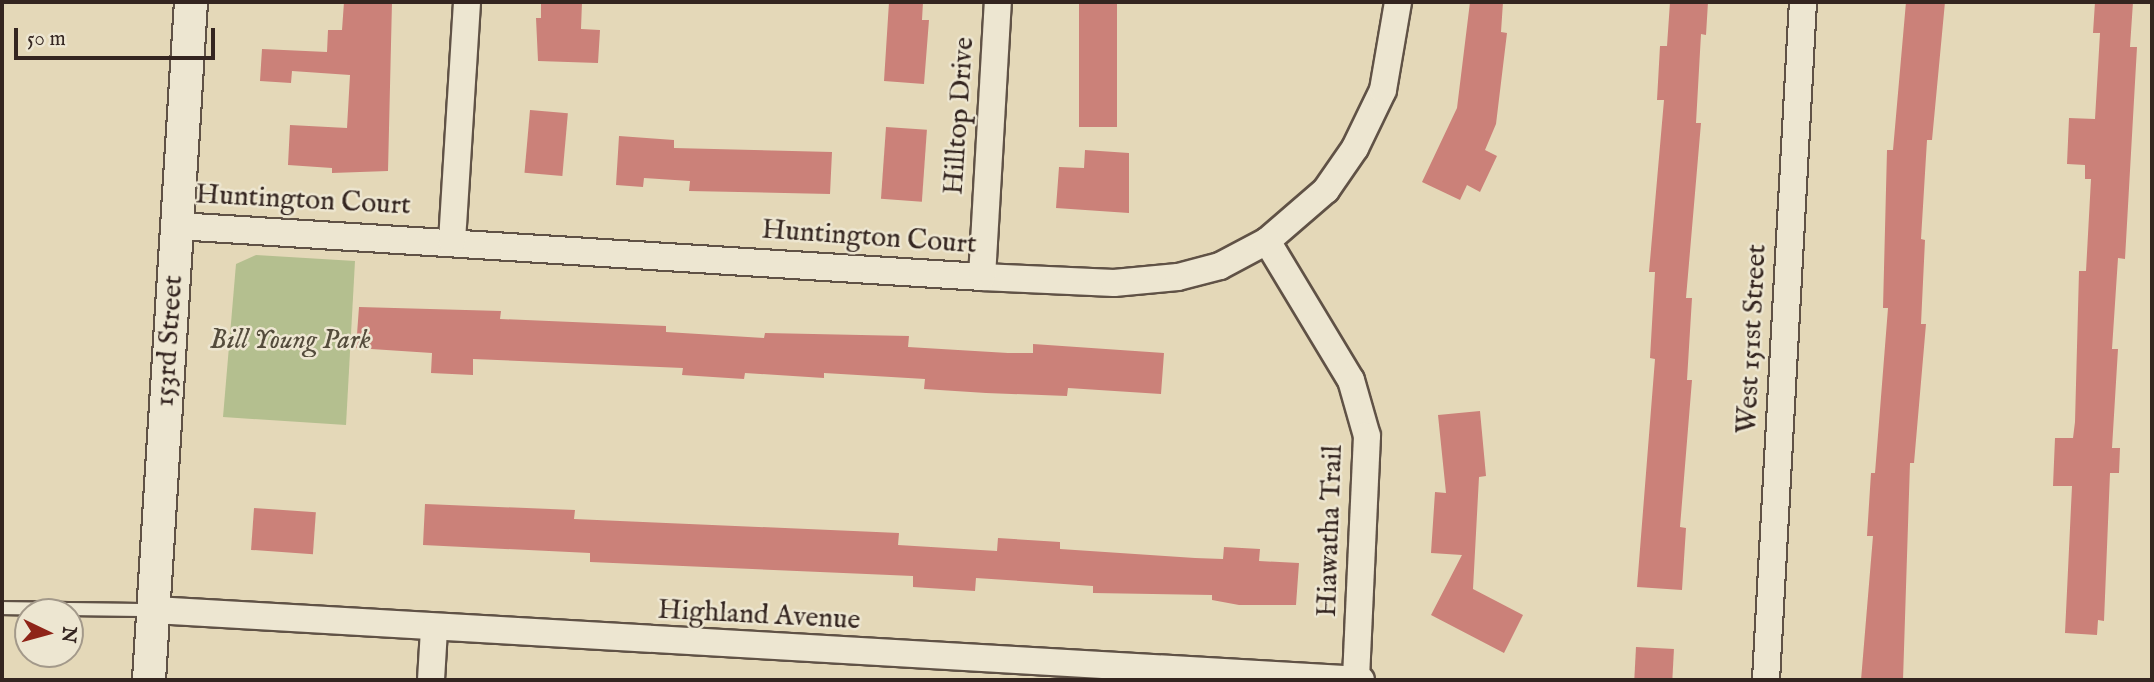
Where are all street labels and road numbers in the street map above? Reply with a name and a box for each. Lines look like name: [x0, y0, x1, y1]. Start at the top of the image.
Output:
street label: Hilltop Drive: [938, 36, 982, 196]
street label: Huntington Court: [195, 179, 411, 223]
street label: Huntington Court: [760, 214, 978, 262]
street label: West 151st Street: [1731, 243, 1775, 435]
street label: 153rd Street: [149, 274, 191, 408]
street label: Hiawatha Trail: [1311, 444, 1351, 618]
street label: Highland Avenue: [657, 594, 861, 638]

